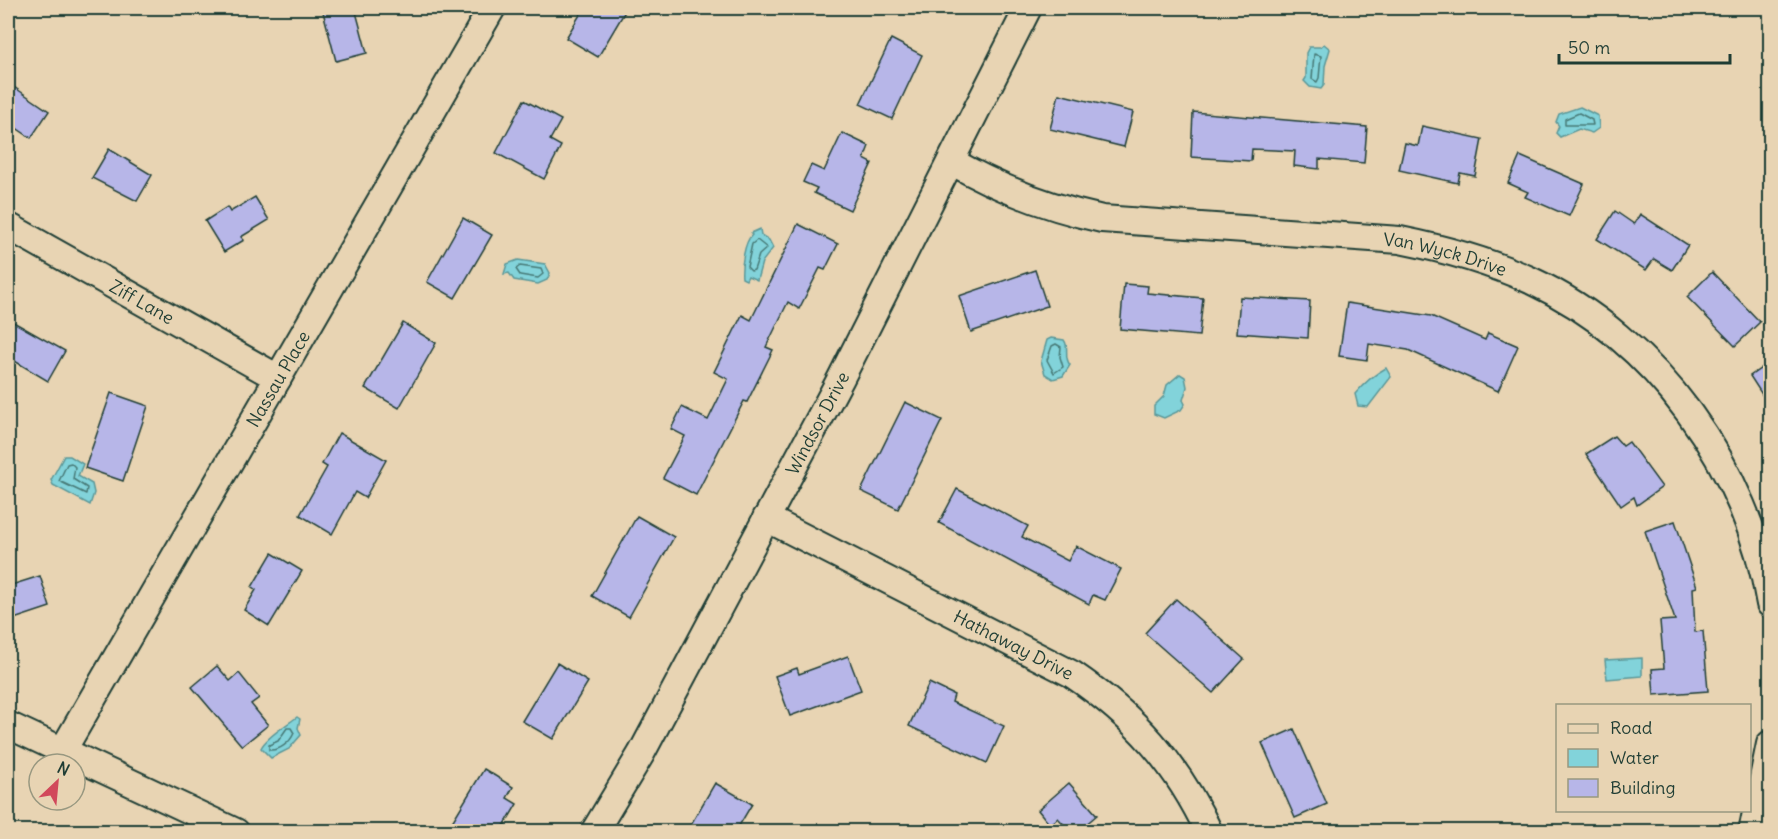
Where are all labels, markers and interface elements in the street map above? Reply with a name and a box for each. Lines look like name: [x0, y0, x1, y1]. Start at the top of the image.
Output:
scale bar: [1559, 27, 1730, 65]
text: 50 m: [1568, 36, 1610, 59]
street label: Van Wyck Drive: [1383, 227, 1510, 281]
street label: Ziff Lane: [106, 274, 179, 329]
street label: Nassau Place: [241, 326, 315, 431]
street label: Windsor Drive: [780, 367, 854, 479]
street label: Hathaway Drive: [950, 604, 1077, 684]
legend: [1556, 704, 1751, 812]
text: Road: [1610, 716, 1653, 739]
text: Water: [1610, 746, 1660, 769]
north arrow: [27, 752, 87, 812]
text: N: [54, 757, 73, 780]
text: Building: [1610, 776, 1675, 799]

